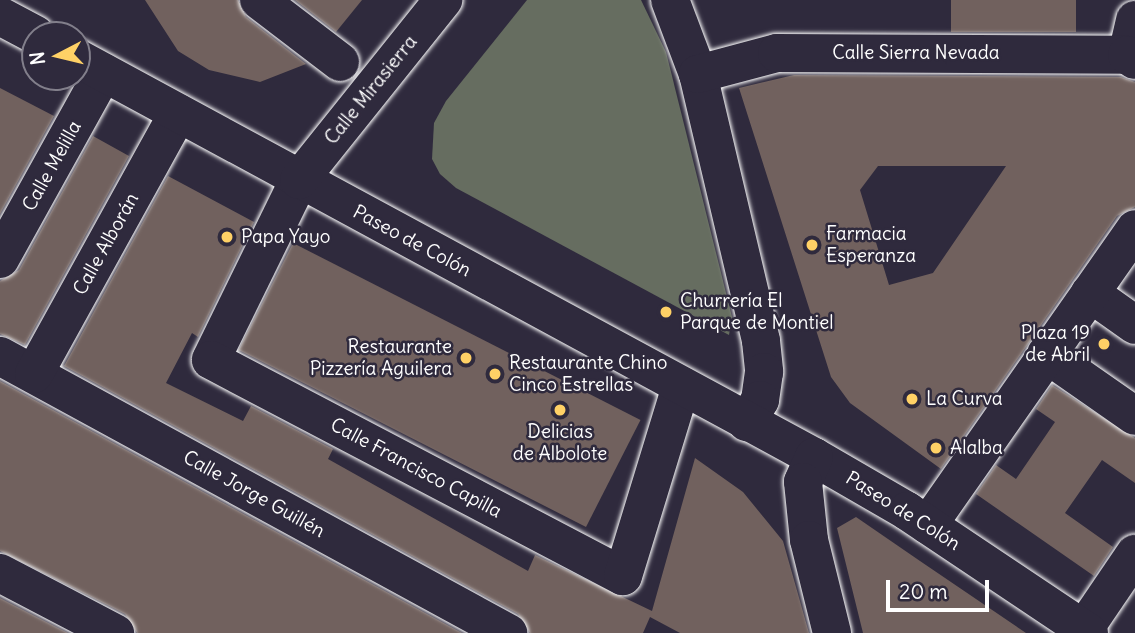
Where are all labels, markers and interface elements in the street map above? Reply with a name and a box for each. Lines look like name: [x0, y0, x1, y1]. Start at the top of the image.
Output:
north arrow: [21, 21, 91, 91]
street label: Calle Mirasierra: [320, 31, 422, 149]
street label: Calle Sierra Nevada: [832, 42, 1000, 64]
text: N: [24, 50, 50, 66]
street label: Calle Melilla: [18, 117, 86, 215]
street label: Calle Alborán: [69, 189, 143, 299]
street label: Paseo de Colón: [349, 200, 475, 282]
place label: Farmacia Esperanza: [826, 223, 916, 267]
place label: Papa Yayo: [241, 226, 330, 248]
marker: Papa Yayo: [219, 229, 235, 245]
marker: Farmacia Esperanza: [804, 237, 820, 253]
place label: Churrería El Parque de Montiel: [680, 290, 833, 334]
marker: Churrería El Parque de Montiel: [658, 304, 674, 320]
place label: Plaza 19 de Abril: [1021, 322, 1090, 366]
place label: Restaurante Pizzería Aguilera: [310, 336, 452, 380]
marker: Plaza 19 de Abril: [1096, 336, 1112, 352]
marker: Restaurante Pizzería Aguilera: [458, 350, 474, 366]
place label: Restaurante Chino Cinco Estrellas: [509, 352, 667, 396]
marker: Restaurante Chino Cinco Estrellas: [487, 366, 503, 382]
place label: La Curva: [926, 388, 1003, 410]
marker: La Curva: [904, 391, 920, 407]
marker: Delicias de Albolote: [552, 402, 568, 418]
street label: Calle Francisco Capilla: [326, 413, 506, 523]
place label: Delicias de Albolote: [513, 421, 607, 465]
place label: Alalba: [950, 437, 1003, 459]
marker: Alalba: [928, 440, 944, 456]
street label: Calle Jorge Guillén: [179, 446, 329, 542]
street label: Paseo de Colón: [842, 467, 964, 555]
scale bar: [890, 566, 993, 610]
text: 20 m: [899, 578, 948, 605]

